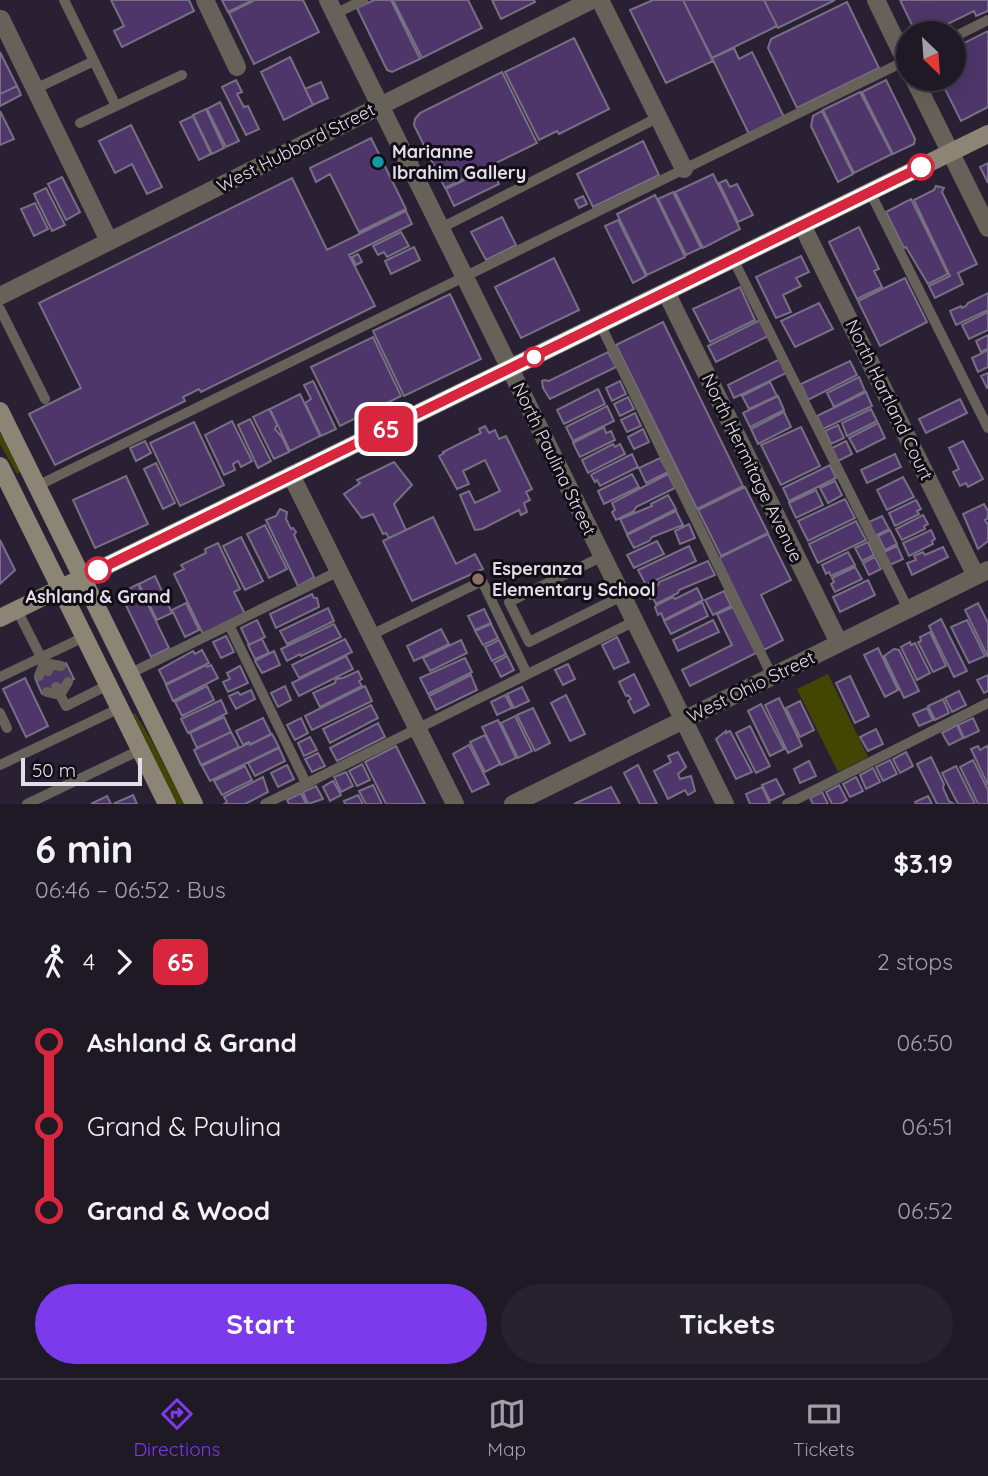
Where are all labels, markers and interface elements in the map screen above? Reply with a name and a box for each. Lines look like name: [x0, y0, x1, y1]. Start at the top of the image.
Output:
north arrow: [896, 21, 966, 91]
map controls: [896, 21, 966, 91]
street label: West Hubbard Street: [213, 98, 379, 197]
place label: Marianne Ibrahim Gallery: [392, 140, 526, 184]
marker: Marianne Ibrahim Gallery: [370, 154, 386, 170]
unlabelled marker: [908, 154, 934, 180]
street label: North Hartland Court: [840, 316, 938, 484]
unlabelled marker: [524, 347, 544, 367]
street label: North Hermitage Avenue: [697, 370, 808, 566]
street label: North Paulina Street: [507, 379, 601, 539]
line badge: 65: [354, 406, 418, 452]
text: 65: [372, 414, 400, 444]
marker: Ashland & Grand: [85, 557, 111, 583]
place label: Esperanza Elementary School: [492, 557, 656, 601]
marker: Esperanza Elementary School: [470, 571, 486, 587]
place label: Ashland & Grand: [25, 585, 171, 608]
street label: West Ohio Street: [683, 646, 819, 727]
scale bar: [21, 755, 142, 787]
text: 50 m: [32, 758, 76, 782]
text: 6 min: [35, 825, 133, 873]
text: $3.19: [893, 847, 953, 880]
text: 06:46 – 06:52 · Bus: [35, 875, 226, 904]
icon: walk: [35, 943, 73, 981]
icon: forward: [105, 943, 143, 981]
text: 4: [83, 947, 95, 976]
text: 65: [167, 947, 194, 977]
text: 2 stops: [877, 947, 953, 976]
text: Ashland & Grand: [87, 1026, 297, 1059]
text: 06:50: [896, 1028, 953, 1057]
text: Grand & Paulina: [87, 1110, 281, 1143]
text: 06:51: [902, 1112, 953, 1141]
text: Grand & Wood: [87, 1194, 270, 1227]
text: 06:52: [897, 1196, 953, 1225]
button: Start: [35, 1284, 487, 1364]
button: Tickets: [501, 1284, 953, 1364]
tab: Directions: [133, 1395, 221, 1461]
tab: Map: [487, 1395, 526, 1461]
tab: Tickets: [793, 1395, 855, 1461]

